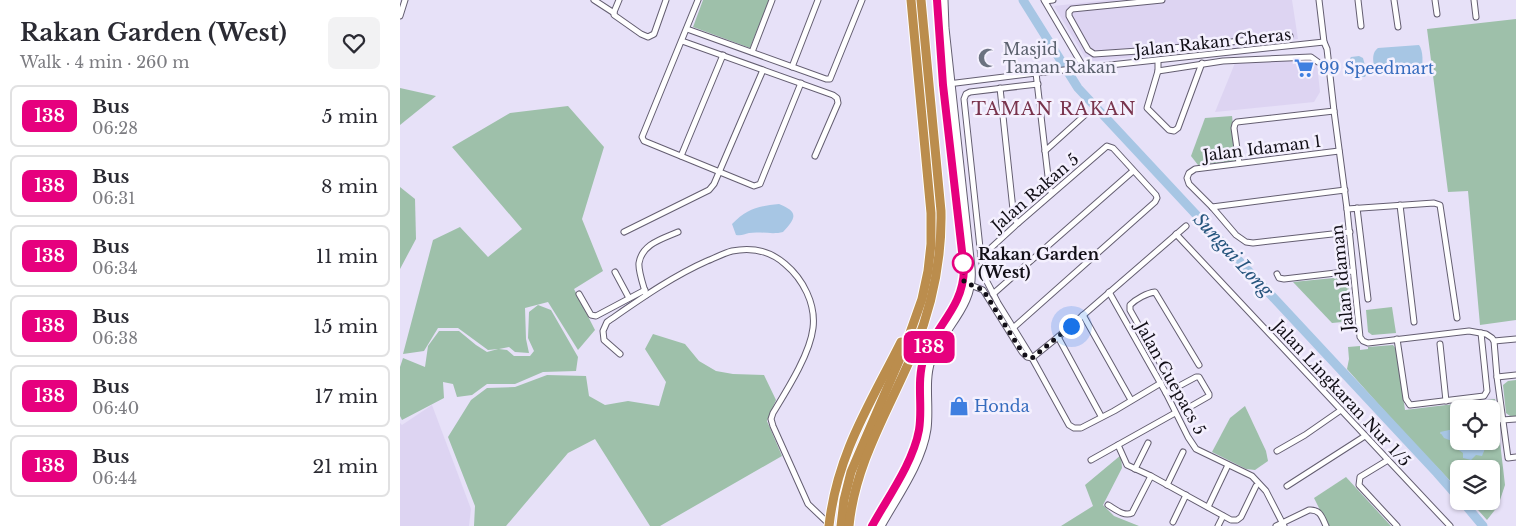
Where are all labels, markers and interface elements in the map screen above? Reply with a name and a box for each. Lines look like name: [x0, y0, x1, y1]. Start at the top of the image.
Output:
button: heart: [328, 17, 380, 69]
text: Rakan Garden (West): [20, 18, 287, 47]
street label: Jalan Rakan Cheras: [1132, 24, 1292, 60]
place label: Masjid Taman Rakan: [1003, 39, 1116, 77]
mosque icon: Masjid Taman Rakan: [977, 47, 999, 69]
text: Walk · 4 min · 260 m: [20, 52, 190, 72]
supermarket icon: 99 Speedmart: [1293, 57, 1315, 79]
place label: 99 Speedmart: [1319, 58, 1434, 78]
text: Bus: [92, 95, 129, 118]
district label: TAMAN RAKAN: [971, 98, 1137, 120]
text: 138: [34, 105, 65, 127]
text: 5 min: [322, 105, 378, 128]
text: 06:28: [92, 118, 138, 138]
street label: Jalan Idaman 1: [1200, 131, 1322, 165]
street label: Jalan Rakan 5: [986, 149, 1083, 237]
text: Bus: [92, 165, 129, 188]
text: 138: [34, 175, 65, 197]
text: 8 min: [321, 175, 378, 198]
text: 06:31: [92, 188, 135, 208]
water label: Sungai Long: [1189, 209, 1278, 302]
street label: Jalan Idaman: [1326, 224, 1358, 334]
text: Bus: [92, 235, 129, 258]
place label: Rakan Garden (West): [978, 244, 1099, 282]
text: 138: [34, 245, 65, 267]
text: 11 min: [316, 245, 378, 268]
marker: Rakan Garden (West): [952, 252, 974, 274]
text: 06:34: [92, 258, 138, 278]
text: Bus: [92, 305, 129, 328]
your location: [1059, 314, 1084, 339]
street label: Jalan Lingkaran Nur 1/5: [1268, 314, 1415, 470]
text: 138: [34, 315, 65, 337]
text: 15 min: [313, 315, 378, 338]
street label: Jalan Cuepacs 5: [1131, 316, 1210, 438]
text: 06:38: [92, 328, 138, 348]
line badge: 138: [900, 331, 958, 363]
text: 138: [914, 336, 944, 358]
text: Bus: [92, 375, 129, 398]
text: 138: [34, 385, 65, 407]
text: 17 min: [315, 385, 378, 408]
shop icon: Honda: [948, 395, 970, 417]
place label: Honda: [974, 396, 1030, 416]
text: 06:40: [92, 398, 139, 418]
map controls: [1450, 400, 1500, 510]
button: locate: [1450, 400, 1500, 450]
text: Bus: [92, 445, 129, 468]
text: 138: [34, 455, 65, 477]
text: 21 min: [312, 455, 378, 478]
button: layers: [1450, 460, 1500, 510]
text: 06:44: [92, 468, 137, 488]

